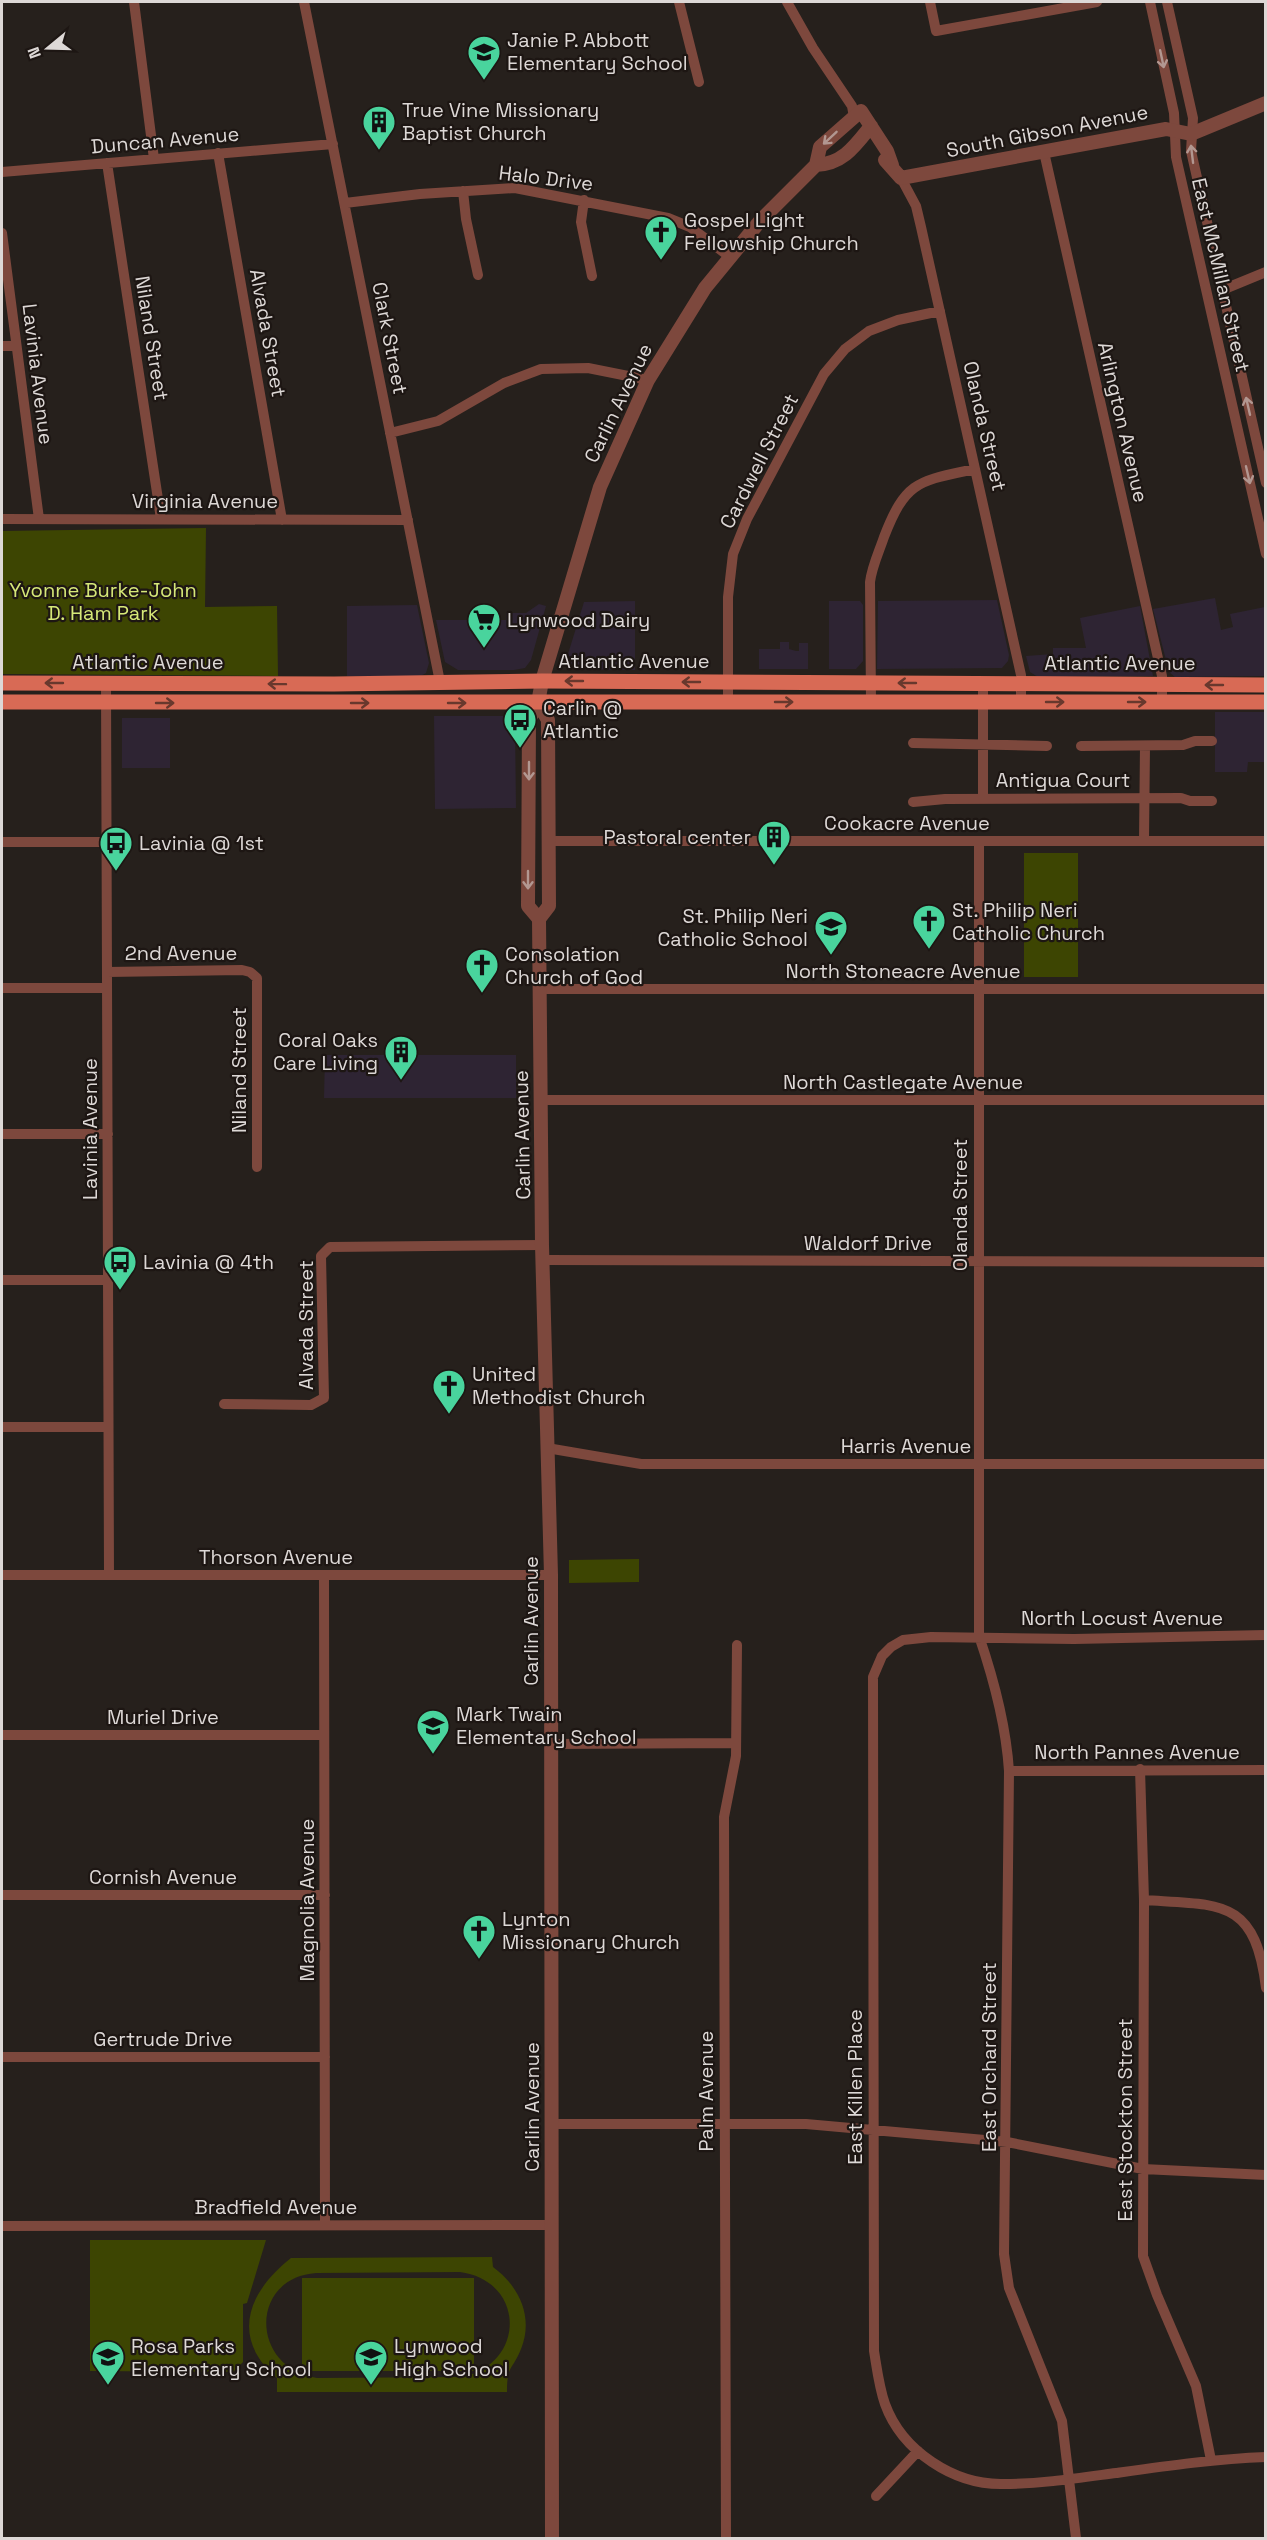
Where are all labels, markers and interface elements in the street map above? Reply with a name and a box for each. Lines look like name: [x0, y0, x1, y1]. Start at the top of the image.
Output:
north arrow: [18, 18, 78, 78]
place label: Janie P. Abbott Elementary School: [507, 27, 688, 76]
school or university icon: Janie P. Abbott Elementary School: [466, 34, 502, 81]
text: N: [23, 44, 46, 61]
one-way arrow: [1157, 48, 1168, 68]
place label: True Vine Missionary Baptist Church: [402, 97, 599, 146]
street label: South Gibson Avenue: [944, 99, 1150, 163]
building icon: True Vine Missionary Baptist Church: [361, 104, 397, 151]
street label: Duncan Avenue: [90, 121, 240, 159]
one-way arrow: [823, 131, 838, 145]
one-way arrow: [1187, 145, 1198, 164]
street label: Halo Drive: [497, 159, 595, 197]
street label: East McMillan Street: [1186, 175, 1256, 375]
place label: Gospel Light Fellowship Church: [684, 207, 859, 256]
church icon: Gospel Light Fellowship Church: [643, 214, 679, 261]
street label: Alvada Street: [244, 267, 292, 399]
street label: Niland Street: [129, 274, 175, 402]
street label: Clark Street: [366, 280, 414, 396]
street label: Lavinia Avenue: [16, 302, 60, 446]
street label: Carlin Avenue: [578, 339, 658, 467]
street label: Arlington Avenue: [1092, 339, 1154, 505]
street label: Olanda Street: [957, 358, 1013, 494]
street label: Cardwell Street: [714, 389, 804, 533]
one-way arrow: [1242, 397, 1254, 416]
one-way arrow: [1242, 465, 1254, 484]
street label: Virginia Avenue: [132, 488, 278, 514]
park label: Yvonne Burke-John D. Ham Park: [9, 577, 197, 626]
supermarket icon: Lynwood Dairy: [466, 602, 502, 649]
place label: Lynwood Dairy: [507, 607, 650, 633]
street label: Atlantic Avenue: [558, 648, 710, 674]
street label: Atlantic Avenue: [72, 649, 224, 675]
street label: Atlantic Avenue: [1044, 650, 1196, 676]
one-way arrow: [565, 675, 585, 687]
one-way arrow: [682, 676, 702, 688]
one-way arrow: [44, 677, 64, 688]
one-way arrow: [898, 677, 918, 689]
one-way arrow: [267, 678, 287, 690]
one-way arrow: [1204, 679, 1224, 691]
place label: Carlin @ Atlantic: [543, 695, 623, 744]
one-way arrow: [773, 696, 793, 708]
one-way arrow: [1045, 696, 1065, 708]
one-way arrow: [1127, 696, 1147, 708]
one-way arrow: [154, 697, 174, 709]
one-way arrow: [349, 697, 369, 709]
one-way arrow: [446, 697, 466, 709]
bus stop icon: Carlin @ Atlantic: [502, 702, 538, 749]
one-way arrow: [523, 760, 535, 780]
street label: Antigua Court: [996, 767, 1130, 793]
street label: Cookacre Avenue: [824, 810, 990, 836]
building icon: Pastoral center: [756, 819, 792, 866]
place label: Pastoral center: [604, 824, 751, 850]
bus stop icon: Lavinia @ 1st: [98, 825, 134, 872]
place label: Lavinia @ 1st: [139, 830, 264, 856]
one-way arrow: [522, 869, 534, 889]
place label: St. Philip Neri Catholic Church: [952, 897, 1105, 946]
place label: St. Philip Neri Catholic School: [657, 903, 808, 952]
church icon: St. Philip Neri Catholic Church: [911, 903, 947, 950]
school or university icon: St. Philip Neri Catholic School: [813, 909, 849, 956]
street label: 2nd Avenue: [125, 940, 237, 966]
place label: Consolation Church of God: [505, 941, 643, 990]
church icon: Consolation Church of God: [464, 947, 500, 994]
street label: North Stoneacre Avenue: [785, 958, 1021, 984]
street label: Niland Street: [226, 1007, 252, 1133]
place label: Coral Oaks Care Living: [273, 1027, 378, 1076]
building icon: Coral Oaks Care Living: [383, 1034, 419, 1081]
street label: Lavinia Avenue: [77, 1058, 103, 1200]
street label: North Castlegate Avenue: [783, 1069, 1023, 1095]
street label: Carlin Avenue: [508, 1070, 536, 1200]
street label: Olanda Street: [947, 1139, 973, 1271]
street label: Waldorf Drive: [804, 1230, 932, 1256]
bus stop icon: Lavinia @ 4th: [102, 1244, 138, 1291]
place label: Lavinia @ 4th: [143, 1249, 274, 1275]
street label: Alvada Street: [293, 1260, 319, 1390]
place label: United Methodist Church: [472, 1361, 646, 1410]
church icon: United Methodist Church: [431, 1368, 467, 1415]
street label: Harris Avenue: [841, 1433, 971, 1459]
street label: Thorson Avenue: [199, 1544, 353, 1570]
street label: Carlin Avenue: [518, 1556, 544, 1686]
street label: North Locust Avenue: [1021, 1605, 1223, 1631]
place label: Mark Twain Elementary School: [456, 1701, 637, 1750]
street label: Muriel Drive: [107, 1704, 219, 1730]
school or university icon: Mark Twain Elementary School: [415, 1708, 451, 1755]
street label: North Pannes Avenue: [1034, 1739, 1240, 1765]
street label: Magnolia Avenue: [294, 1819, 320, 1981]
street label: Cornish Avenue: [89, 1864, 237, 1890]
place label: Lynton Missionary Church: [502, 1906, 680, 1955]
church icon: Lynton Missionary Church: [461, 1913, 497, 1960]
street label: East Orchard Street: [976, 1962, 1002, 2152]
street label: East Killen Place: [842, 2009, 868, 2165]
street label: East Stockton Street: [1112, 2018, 1138, 2222]
street label: Gertrude Drive: [93, 2026, 233, 2052]
street label: Palm Avenue: [693, 2031, 719, 2151]
street label: Carlin Avenue: [519, 2042, 545, 2172]
street label: Bradfield Avenue: [195, 2194, 357, 2220]
place label: Rosa Parks Elementary School: [131, 2333, 312, 2382]
place label: Lynwood High School: [394, 2333, 508, 2382]
school or university icon: Rosa Parks Elementary School: [90, 2339, 126, 2386]
school or university icon: Lynwood High School: [353, 2339, 389, 2386]

